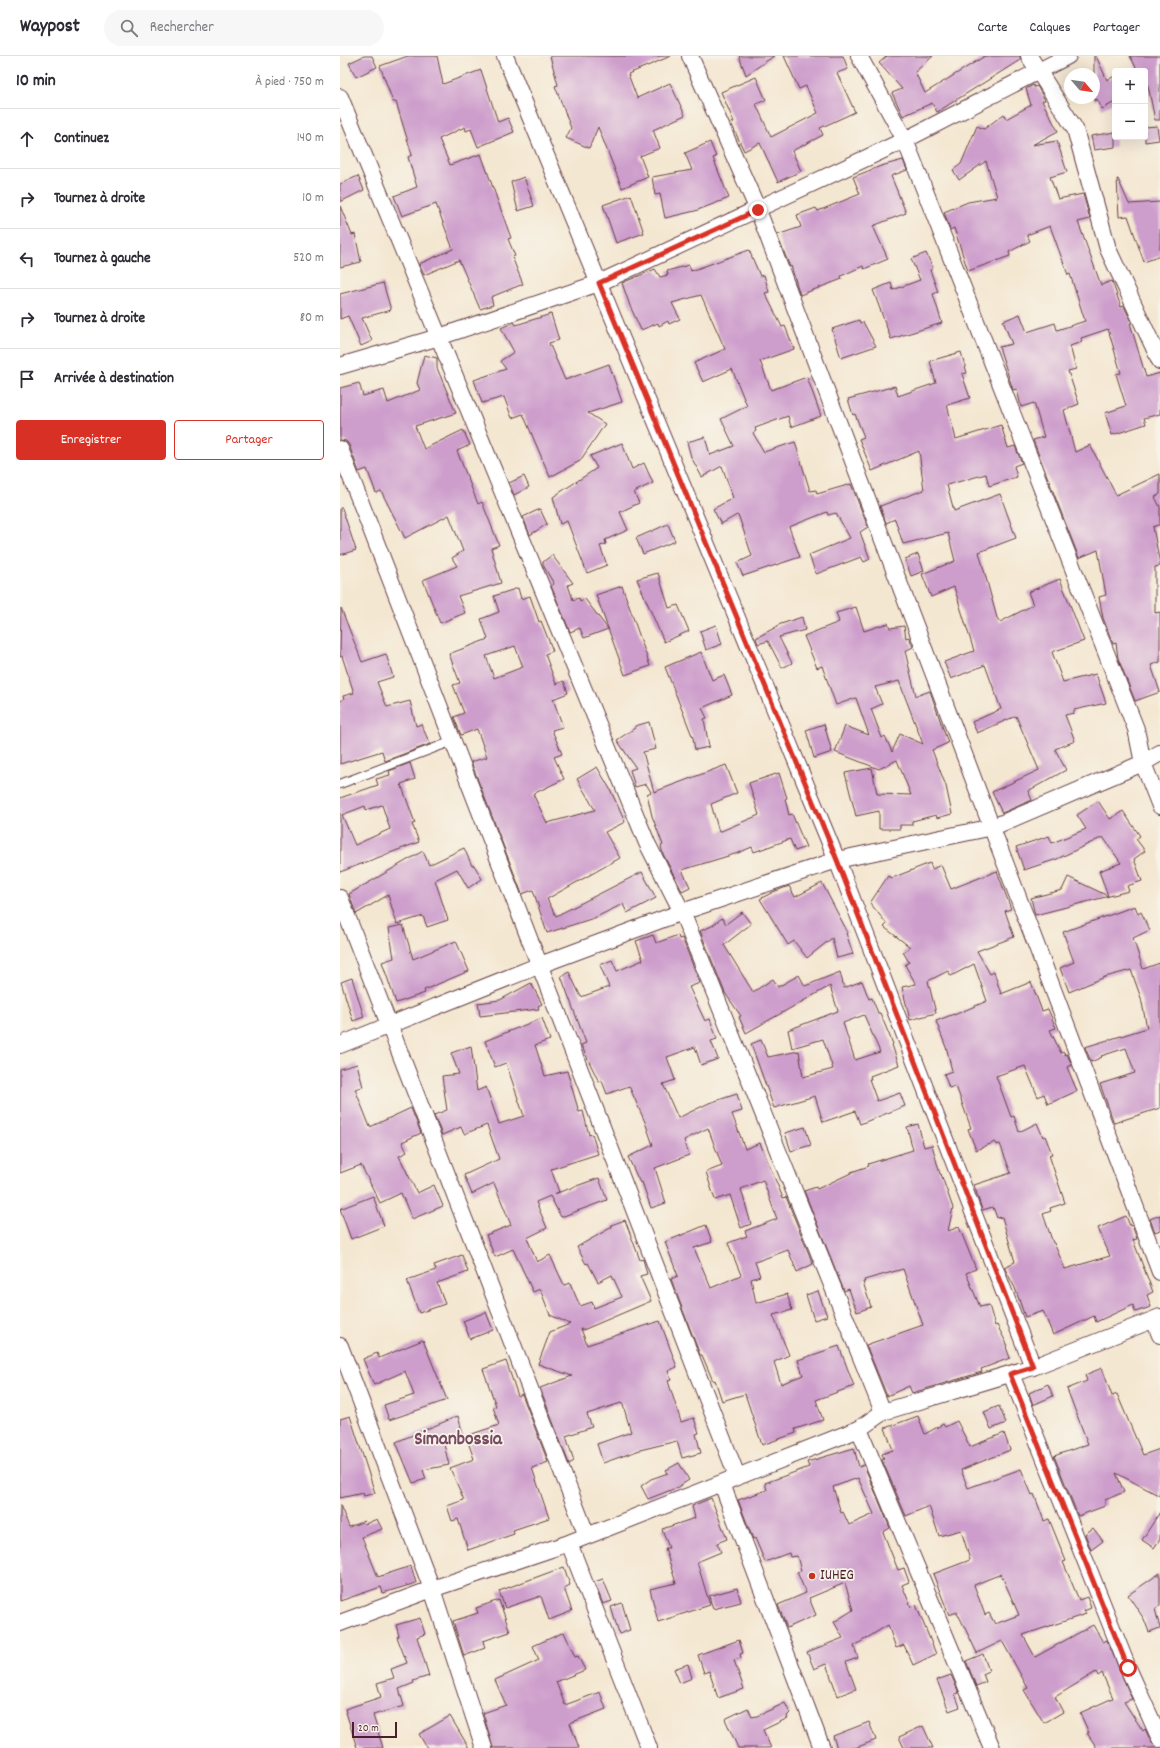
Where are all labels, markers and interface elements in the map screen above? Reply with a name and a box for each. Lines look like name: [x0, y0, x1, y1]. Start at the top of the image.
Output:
search box: [104, 10, 384, 46]
text: Waypost: [20, 14, 80, 41]
icon: search: [118, 17, 140, 39]
text: Rechercher: [150, 17, 214, 39]
text: Carte: [978, 18, 1008, 38]
text: Calques: [1030, 18, 1071, 38]
text: Partager: [1093, 18, 1140, 38]
north arrow: [1064, 68, 1100, 104]
map controls: [1112, 68, 1148, 140]
button: +: [1112, 68, 1148, 104]
text: 10 min: [16, 70, 56, 94]
text: À pied · 750 m: [255, 73, 324, 92]
button: −: [1112, 104, 1148, 140]
icon: ahead: [16, 128, 38, 150]
text: Continuez: [54, 128, 109, 150]
text: 140 m: [297, 129, 324, 148]
icon: right: [16, 188, 38, 210]
text: Tournez à droite: [54, 188, 145, 210]
text: 10 m: [302, 189, 324, 208]
route end: [749, 201, 767, 219]
icon: left: [16, 248, 38, 270]
text: Tournez à gauche: [54, 248, 151, 270]
text: 520 m: [293, 249, 324, 268]
icon: right: [16, 308, 38, 330]
text: Tournez à droite: [54, 308, 145, 330]
text: 80 m: [300, 309, 324, 328]
icon: arrive: [16, 368, 38, 390]
text: Arrivée à destination: [54, 368, 174, 390]
button: Enregistrer: [16, 420, 166, 460]
button: Partager: [174, 420, 324, 460]
district label: Simanbossia: [414, 1427, 503, 1454]
place label: IUHEG: [820, 1565, 854, 1587]
marker: IUHEG: [807, 1571, 817, 1581]
route start: [1119, 1659, 1137, 1677]
scale bar: [352, 1720, 397, 1739]
text: 20 m: [358, 1721, 379, 1737]

